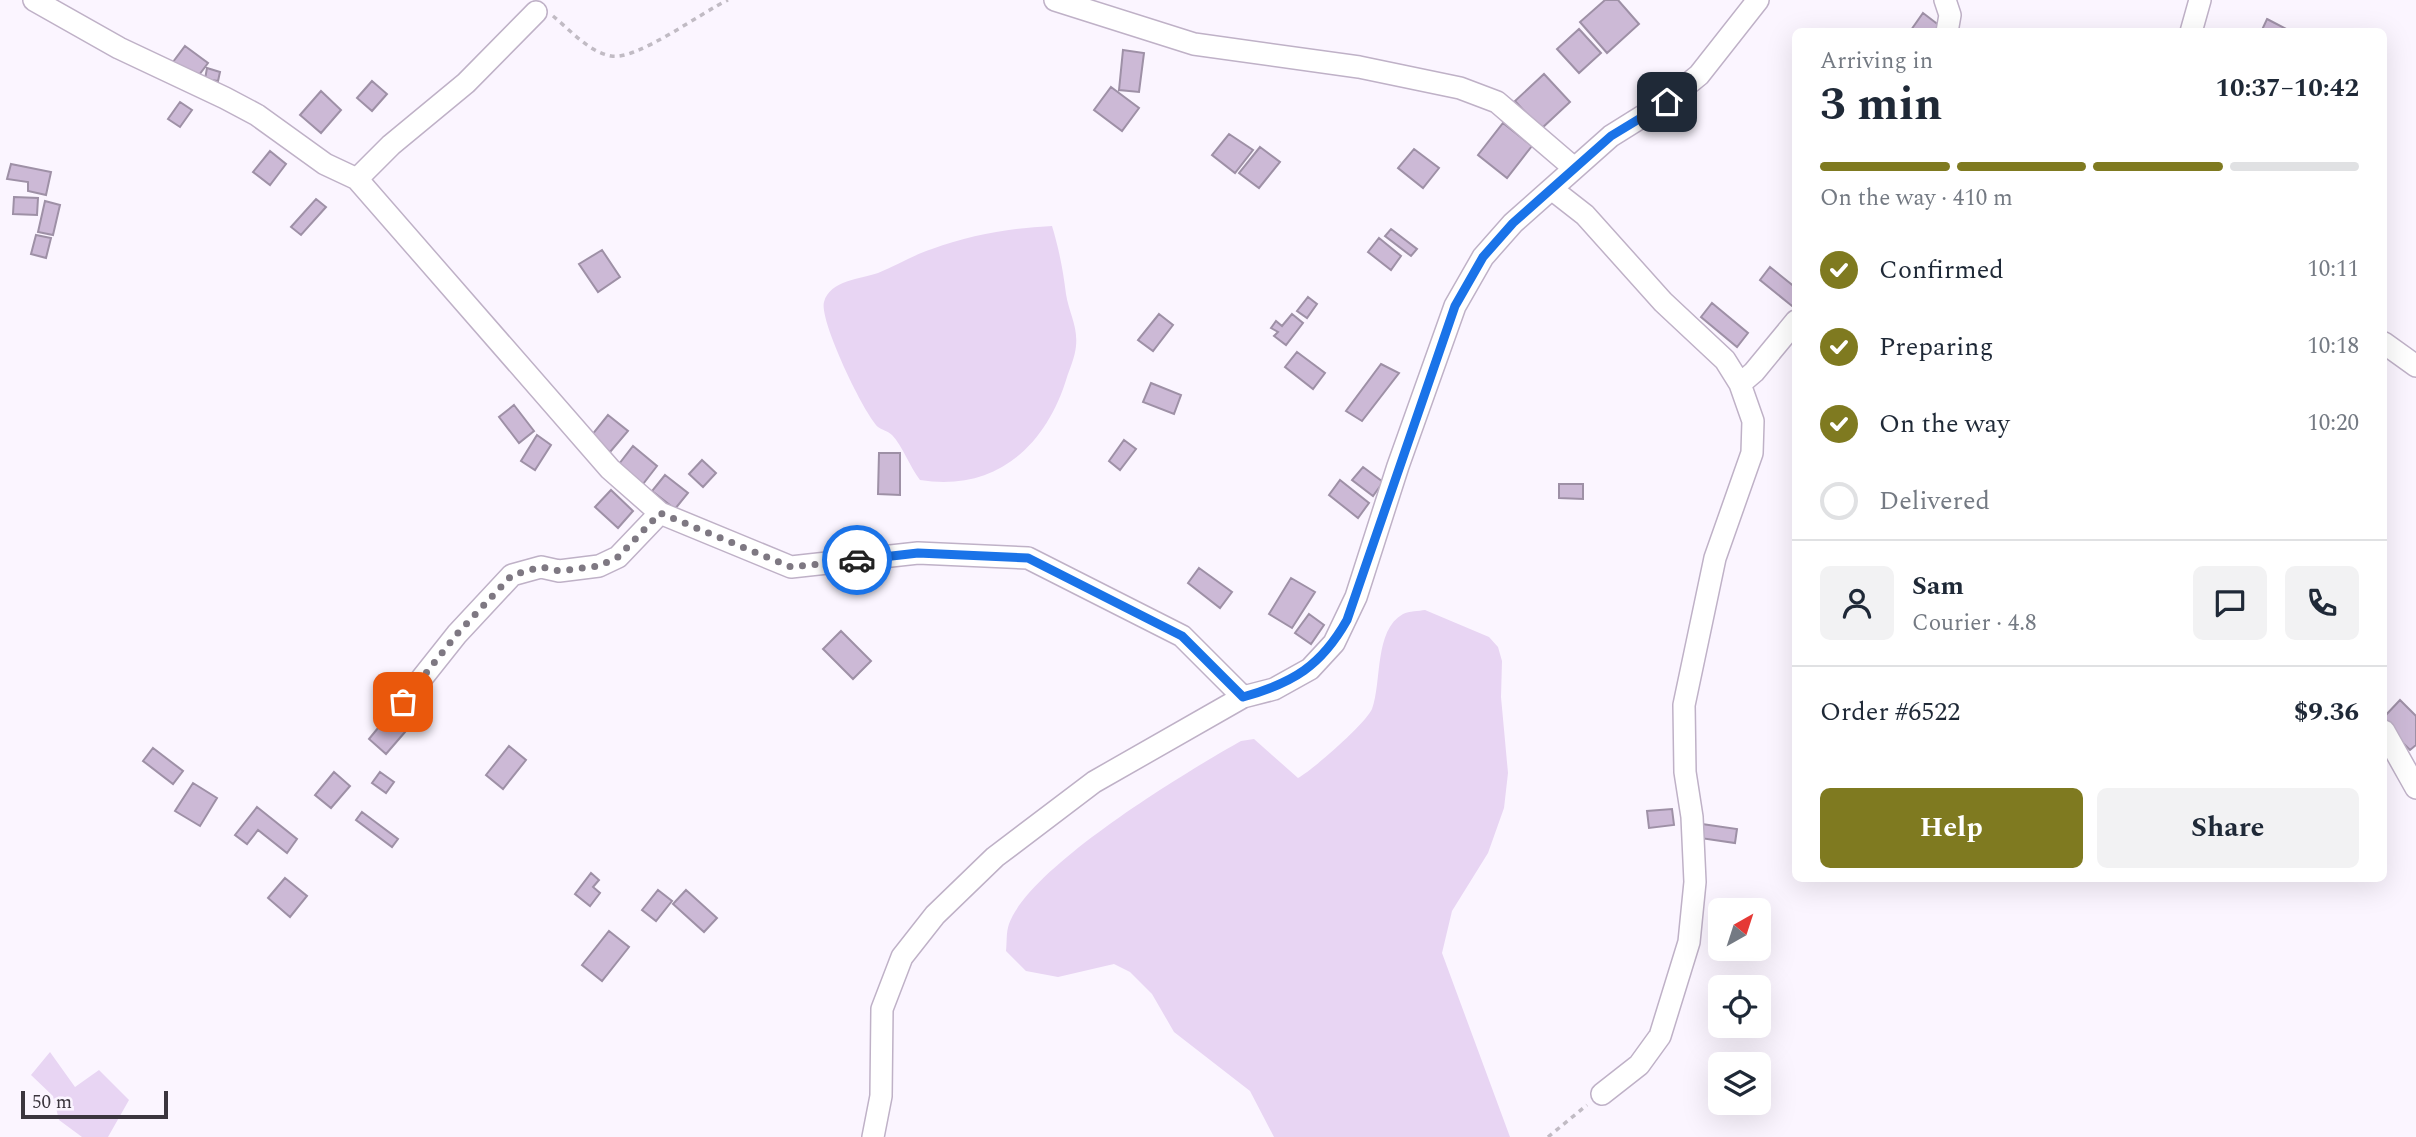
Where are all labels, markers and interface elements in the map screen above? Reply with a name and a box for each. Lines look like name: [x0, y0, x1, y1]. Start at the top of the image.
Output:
text: Arriving in: [1820, 44, 1933, 79]
text: 10:37–10:42: [2215, 68, 2359, 108]
text: 3 min: [1820, 70, 1942, 140]
pin: [1637, 72, 1697, 132]
icon: home: [1648, 83, 1686, 121]
text: On the way · 410 m: [1820, 181, 2013, 216]
text: Confirmed: [1879, 250, 2004, 290]
icon: check: [1820, 251, 1858, 289]
text: 10:11: [2307, 252, 2359, 287]
text: Preparing: [1879, 327, 1993, 367]
icon: check: [1820, 328, 1858, 366]
text: 10:18: [2307, 329, 2359, 364]
text: On the way: [1879, 404, 2010, 444]
icon: check: [1820, 405, 1858, 443]
text: 10:20: [2307, 406, 2359, 441]
text: Delivered: [1879, 481, 1990, 521]
courier: [822, 525, 892, 595]
icon: car: [838, 541, 876, 579]
button: person: [1820, 566, 1894, 640]
text: Sam: [1912, 566, 1964, 606]
button: chat: [2193, 566, 2267, 640]
button: phone: [2285, 566, 2359, 640]
text: Courier · 4.8: [1912, 606, 2037, 641]
pin: [373, 672, 433, 732]
icon: bag: [384, 683, 422, 721]
text: Order #6522: [1820, 692, 1960, 732]
text: $9.36: [2294, 692, 2359, 732]
button: Help: [1820, 788, 2083, 868]
button: Share: [2097, 788, 2359, 868]
north arrow: [1708, 898, 1771, 961]
map controls: [1708, 898, 1771, 1115]
button: locate: [1708, 975, 1771, 1038]
button: layers: [1708, 1052, 1771, 1115]
scale bar: [21, 1088, 168, 1120]
text: 50 m: [32, 1088, 72, 1117]

